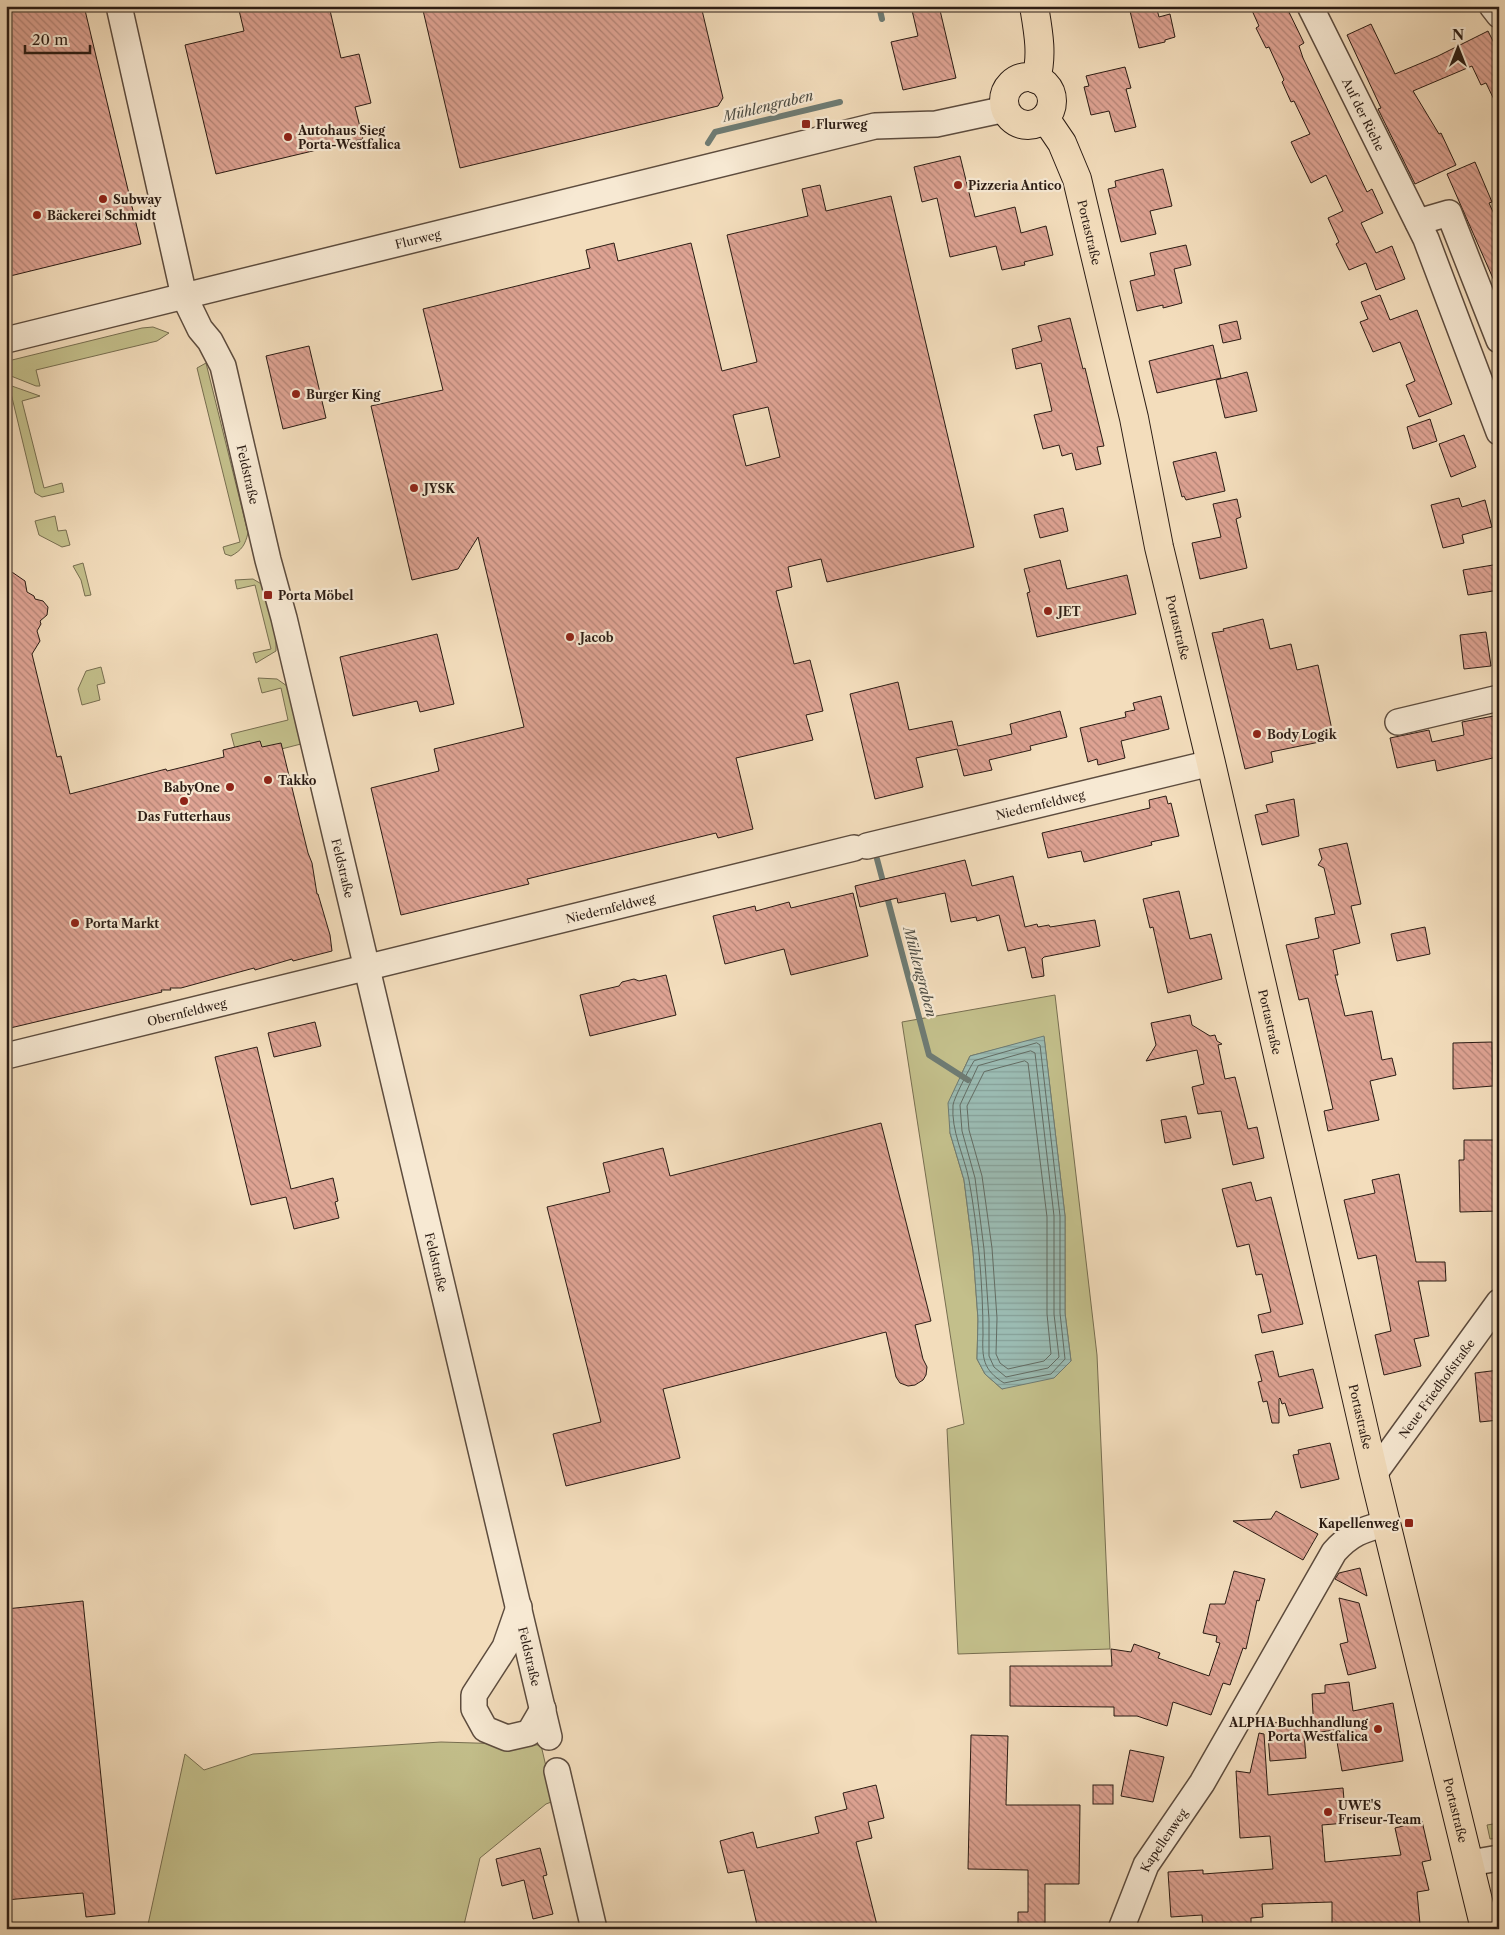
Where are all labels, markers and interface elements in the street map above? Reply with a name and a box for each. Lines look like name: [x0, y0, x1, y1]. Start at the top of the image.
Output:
scale bar: [25, 22, 90, 54]
north arrow: [1432, 22, 1482, 72]
text: N: [1452, 26, 1464, 44]
text: 20 m: [32, 30, 68, 49]
street label: Auf der Riehe: [1339, 75, 1388, 153]
water label: Mühlengraben: [719, 86, 815, 126]
place label: Flurweg: [816, 117, 868, 132]
marker: Flurweg: [800, 118, 812, 130]
place label: Autohaus Sieg Porta-Westfalica: [297, 123, 402, 152]
marker: Autohaus Sieg Porta-Westfalica: [282, 131, 294, 143]
place label: Pizzeria Antico: [968, 178, 1062, 193]
marker: Pizzeria Antico: [952, 179, 964, 191]
place label: Subway: [113, 192, 162, 207]
marker: Subway: [97, 193, 109, 205]
street label: Portastraße: [1075, 198, 1105, 267]
place label: Bäckerei Schmidt: [47, 208, 156, 223]
marker: Bäckerei Schmidt: [31, 209, 43, 221]
street label: Flurweg: [393, 226, 443, 251]
place label: Burger King: [306, 387, 382, 402]
marker: Burger King: [290, 388, 302, 400]
street label: Feldstraße: [234, 443, 262, 506]
place label: JYSK: [422, 481, 455, 496]
marker: JYSK: [408, 482, 420, 494]
place label: Porta Möbel: [278, 588, 353, 603]
marker: Porta Möbel: [262, 589, 274, 601]
street label: Portastraße: [1163, 593, 1193, 662]
place label: JET: [1056, 604, 1082, 619]
marker: JET: [1042, 605, 1054, 617]
place label: Jacob: [578, 630, 614, 645]
marker: Jacob: [564, 631, 576, 643]
place label: Body Logik: [1267, 727, 1338, 742]
marker: Body Logik: [1251, 728, 1263, 740]
place label: Takko: [278, 773, 317, 788]
marker: Takko: [262, 774, 274, 786]
place label: BabyOne: [164, 780, 220, 795]
marker: BabyOne: [224, 781, 236, 793]
street label: Niedernfeldweg: [994, 786, 1087, 822]
marker: Das Futterhaus: [178, 795, 190, 807]
place label: Das Futterhaus: [137, 809, 231, 824]
street label: Feldstraße: [329, 837, 358, 900]
street label: Niedernfeldweg: [564, 890, 657, 926]
place label: Porta Markt: [85, 916, 159, 931]
marker: Porta Markt: [69, 917, 81, 929]
water label: Mühlengraben: [899, 923, 941, 1019]
street label: Portastraße: [1256, 988, 1285, 1056]
street label: Obernfeldweg: [146, 995, 228, 1029]
street label: Feldstraße: [422, 1231, 451, 1294]
street label: Neue Friedhofstraße: [1395, 1335, 1478, 1441]
street label: Portastraße: [1346, 1382, 1376, 1451]
place label: Kapellenweg: [1318, 1516, 1400, 1531]
marker: Kapellenweg: [1403, 1517, 1415, 1529]
street label: Feldstraße: [516, 1625, 544, 1688]
place label: ALPHA Buchhandlung Porta Westfalica: [1228, 1715, 1369, 1744]
marker: ALPHA Buchhandlung Porta Westfalica: [1372, 1723, 1384, 1735]
street label: Portastraße: [1441, 1776, 1471, 1845]
place label: UWE'S Friseur-Team: [1338, 1798, 1421, 1827]
street label: Kapellenweg: [1137, 1805, 1190, 1874]
marker: UWE'S Friseur-Team: [1322, 1806, 1334, 1818]

